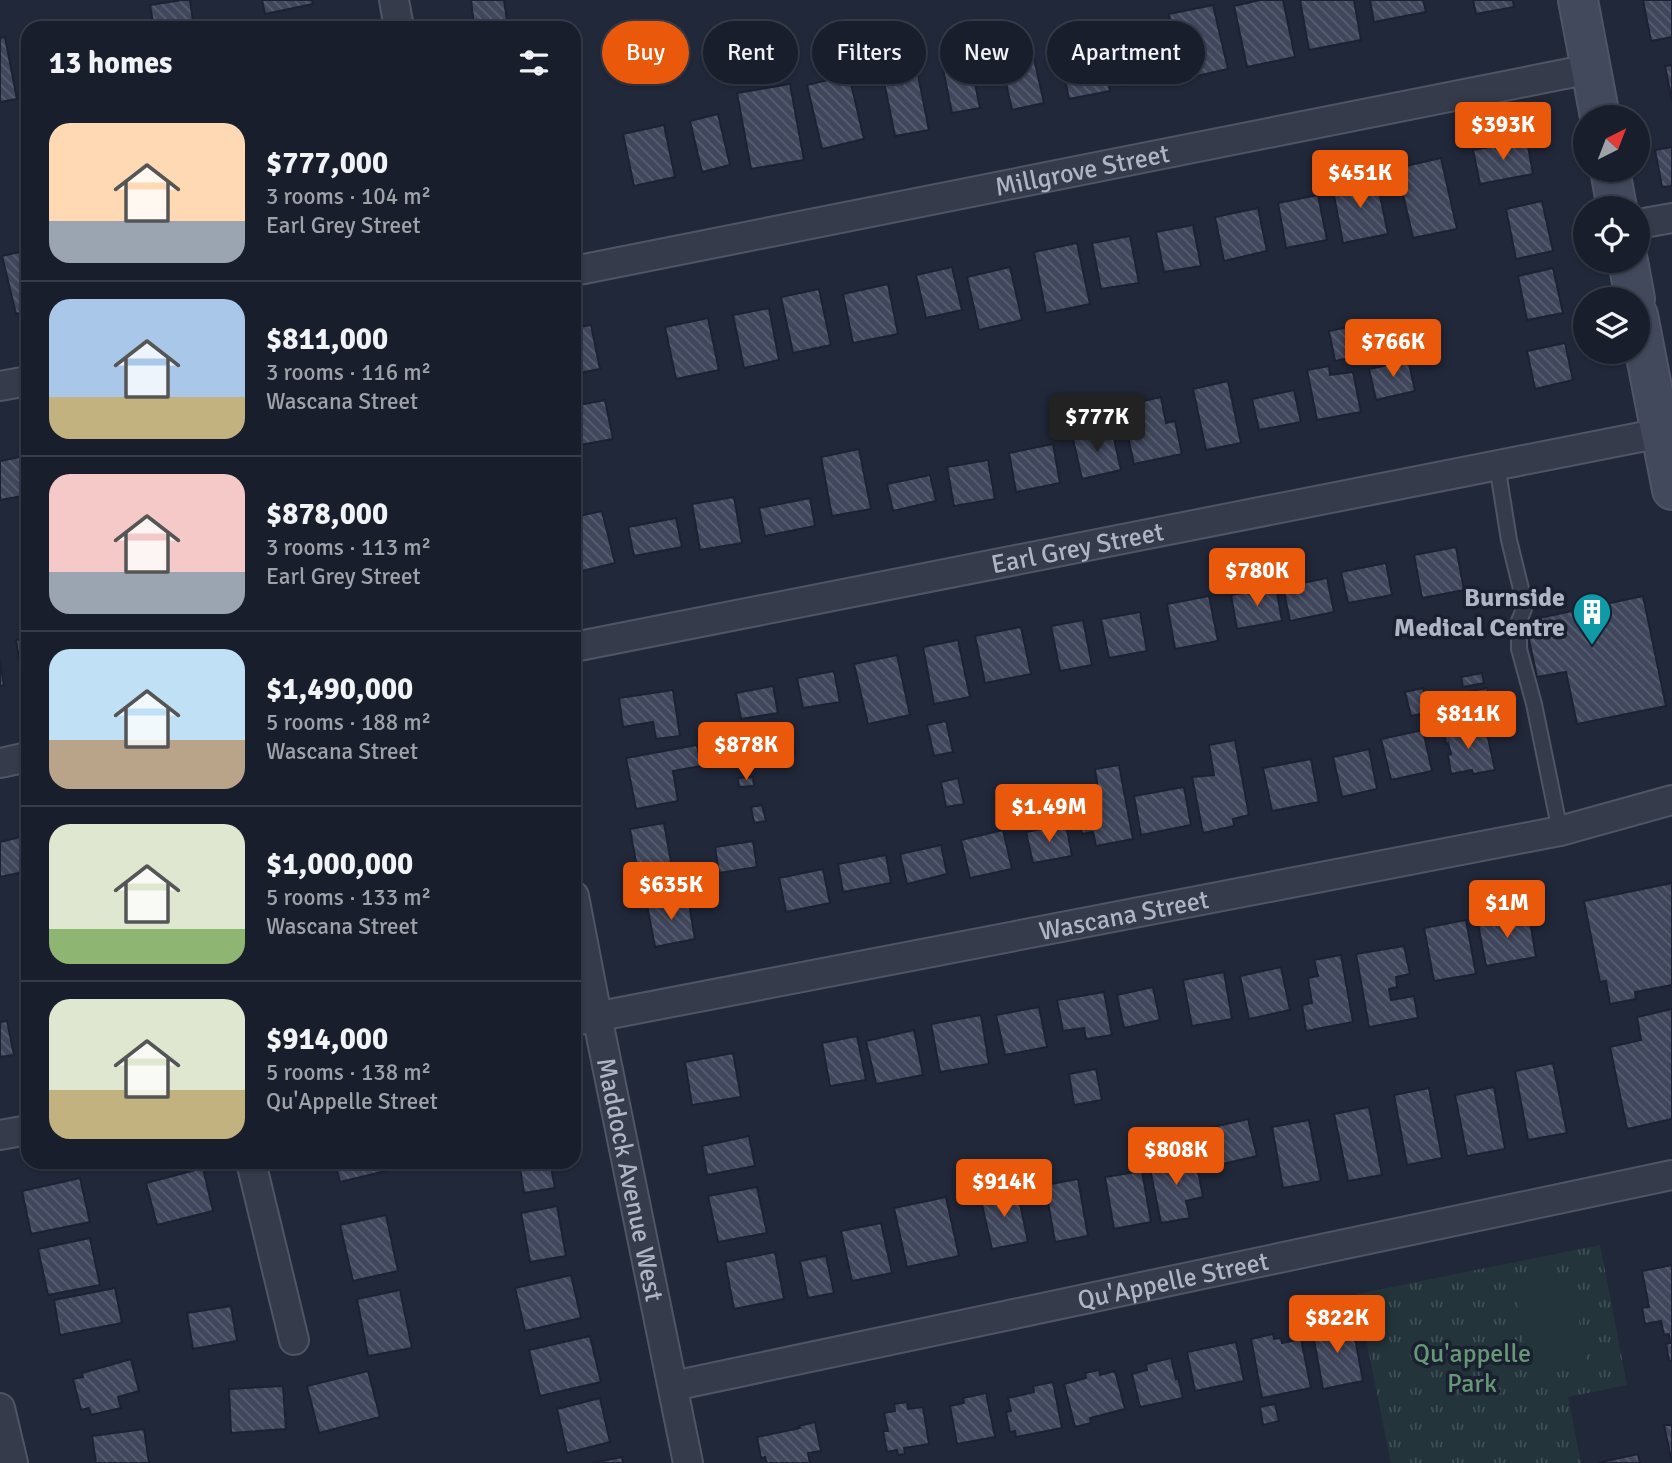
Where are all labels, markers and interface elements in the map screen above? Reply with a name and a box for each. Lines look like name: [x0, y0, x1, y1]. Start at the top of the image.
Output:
chip: Buy: [602, 21, 689, 84]
chip: Rent: [703, 21, 798, 84]
chip: Filters: [812, 21, 926, 84]
chip: New: [940, 21, 1033, 84]
chip: Apartment: [1047, 21, 1205, 84]
icon: filters: [515, 44, 553, 82]
text: 13 homes: [49, 45, 172, 82]
pin: $393K: [1454, 102, 1552, 162]
north arrow: [1573, 105, 1650, 182]
map controls: [1573, 105, 1650, 364]
text: $393K: [1471, 110, 1535, 139]
street label: Millgrove Street: [992, 138, 1172, 204]
text: $777,000: [266, 145, 388, 182]
pin: $451K: [1311, 150, 1409, 210]
icon: home: [105, 151, 189, 235]
text: $451K: [1328, 158, 1392, 187]
text: 3 rooms · 104 m²: [266, 182, 431, 211]
button: locate: [1573, 196, 1650, 273]
text: Earl Grey Street: [266, 211, 421, 240]
button: layers: [1573, 287, 1650, 364]
pin: $766K: [1344, 320, 1442, 379]
text: $811,000: [266, 321, 388, 358]
icon: home: [105, 327, 189, 411]
text: $766K: [1361, 327, 1425, 356]
text: 3 rooms · 116 m²: [266, 358, 431, 387]
text: Wascana Street: [266, 387, 418, 416]
pin: $777K: [1048, 394, 1146, 454]
text: $777K: [1065, 402, 1129, 431]
text: $878,000: [266, 496, 388, 533]
icon: home: [105, 502, 189, 586]
street label: Earl Grey Street: [989, 516, 1166, 581]
text: 3 rooms · 113 m²: [266, 533, 431, 562]
pin: $780K: [1208, 548, 1306, 608]
text: $780K: [1225, 556, 1289, 585]
text: Earl Grey Street: [266, 562, 421, 591]
place label: Burnside Medical Centre: [1394, 582, 1565, 644]
building icon: Burnside Medical Centre: [1571, 591, 1613, 646]
text: $1,490,000: [266, 671, 413, 708]
icon: home: [105, 677, 189, 761]
pin: $811K: [1419, 692, 1517, 751]
text: $811K: [1436, 699, 1500, 728]
text: 5 rooms · 188 m²: [266, 708, 431, 737]
pin: $878K: [697, 722, 795, 782]
text: $878K: [714, 730, 778, 759]
text: Wascana Street: [266, 737, 418, 766]
pin: $1.49M: [992, 784, 1106, 844]
text: $1.49M: [1011, 792, 1087, 821]
text: $1,000,000: [266, 846, 413, 883]
icon: home: [105, 852, 189, 936]
pin: $635K: [622, 862, 720, 922]
text: $635K: [639, 870, 703, 899]
pin: $1M: [1473, 880, 1541, 940]
text: 5 rooms · 133 m²: [266, 883, 431, 912]
street label: Wascana Street: [1037, 884, 1212, 948]
text: $1M: [1485, 888, 1529, 917]
text: Wascana Street: [266, 912, 418, 941]
text: $914,000: [266, 1021, 388, 1058]
icon: home: [105, 1027, 189, 1111]
street label: Maddock Avenue West: [589, 1055, 670, 1304]
text: 5 rooms · 138 m²: [266, 1058, 431, 1087]
text: Qu'Appelle Street: [266, 1087, 438, 1116]
pin: $808K: [1127, 1128, 1225, 1187]
text: $808K: [1144, 1135, 1208, 1164]
pin: $914K: [955, 1160, 1053, 1219]
text: $914K: [972, 1167, 1036, 1196]
street label: Qu'Appelle Street: [1075, 1246, 1272, 1317]
pin: $822K: [1288, 1296, 1386, 1355]
text: $822K: [1305, 1303, 1369, 1332]
park label: Qu'appelle Park: [1413, 1338, 1531, 1400]

